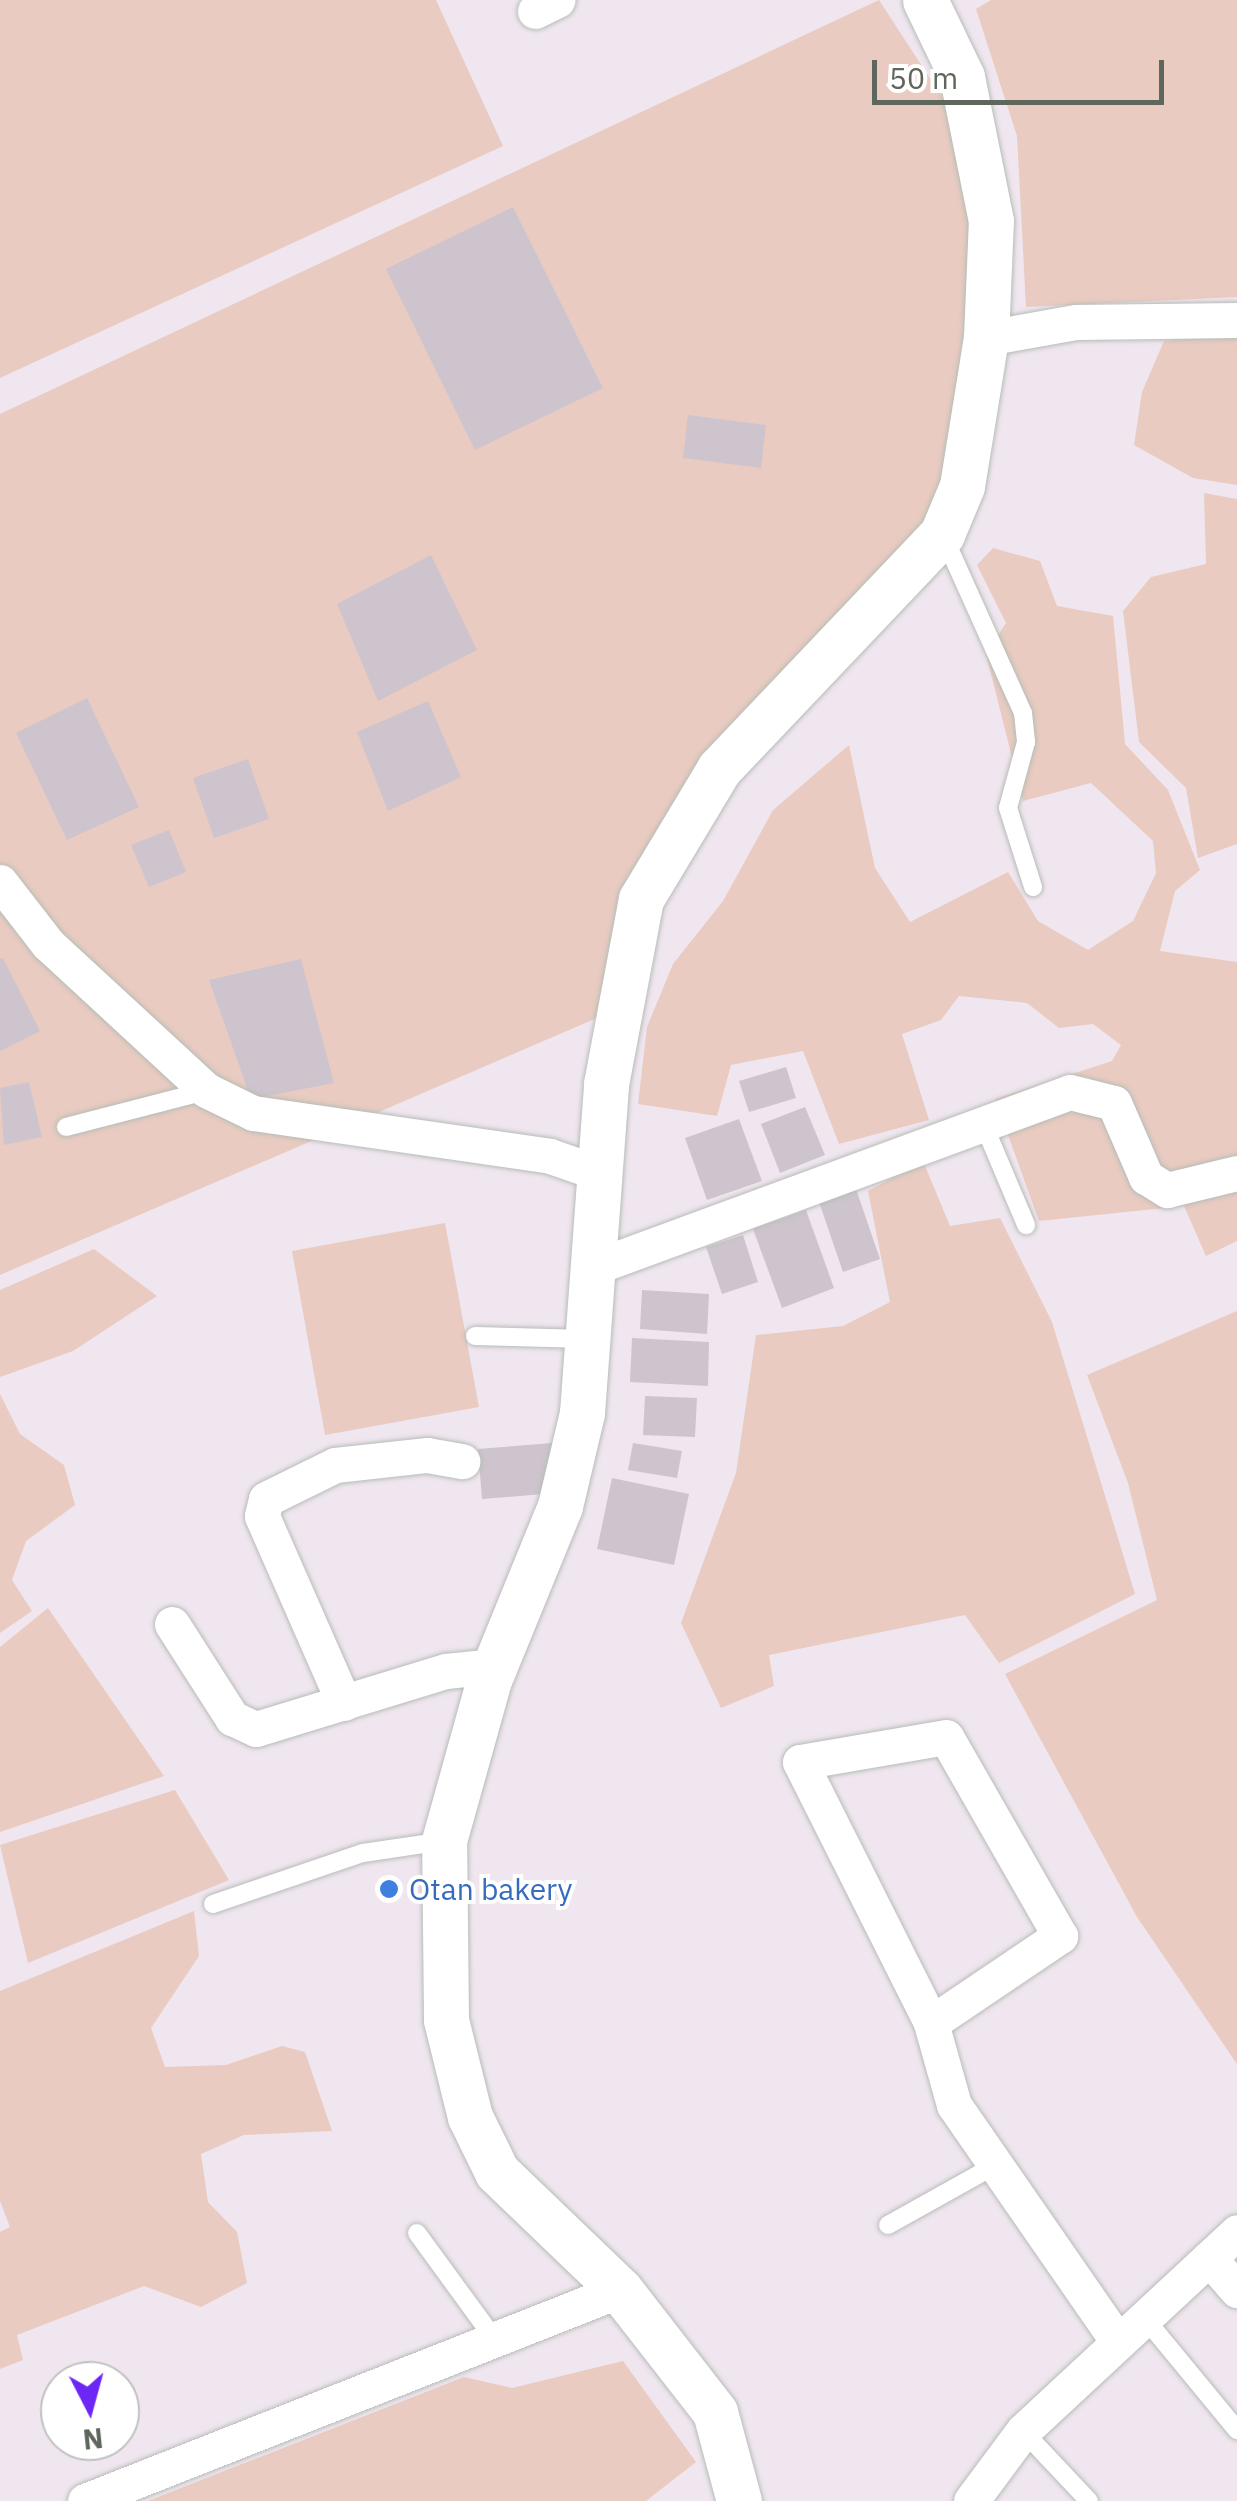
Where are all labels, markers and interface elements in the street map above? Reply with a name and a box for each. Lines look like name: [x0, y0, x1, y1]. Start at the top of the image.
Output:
scale bar: [877, 40, 1170, 102]
text: 50 m: [889, 58, 958, 97]
place label: Otan bakery: [409, 1871, 572, 1907]
marker: Otan bakery: [378, 1878, 400, 1900]
north arrow: [40, 2361, 140, 2461]
text: N: [81, 2420, 105, 2459]

